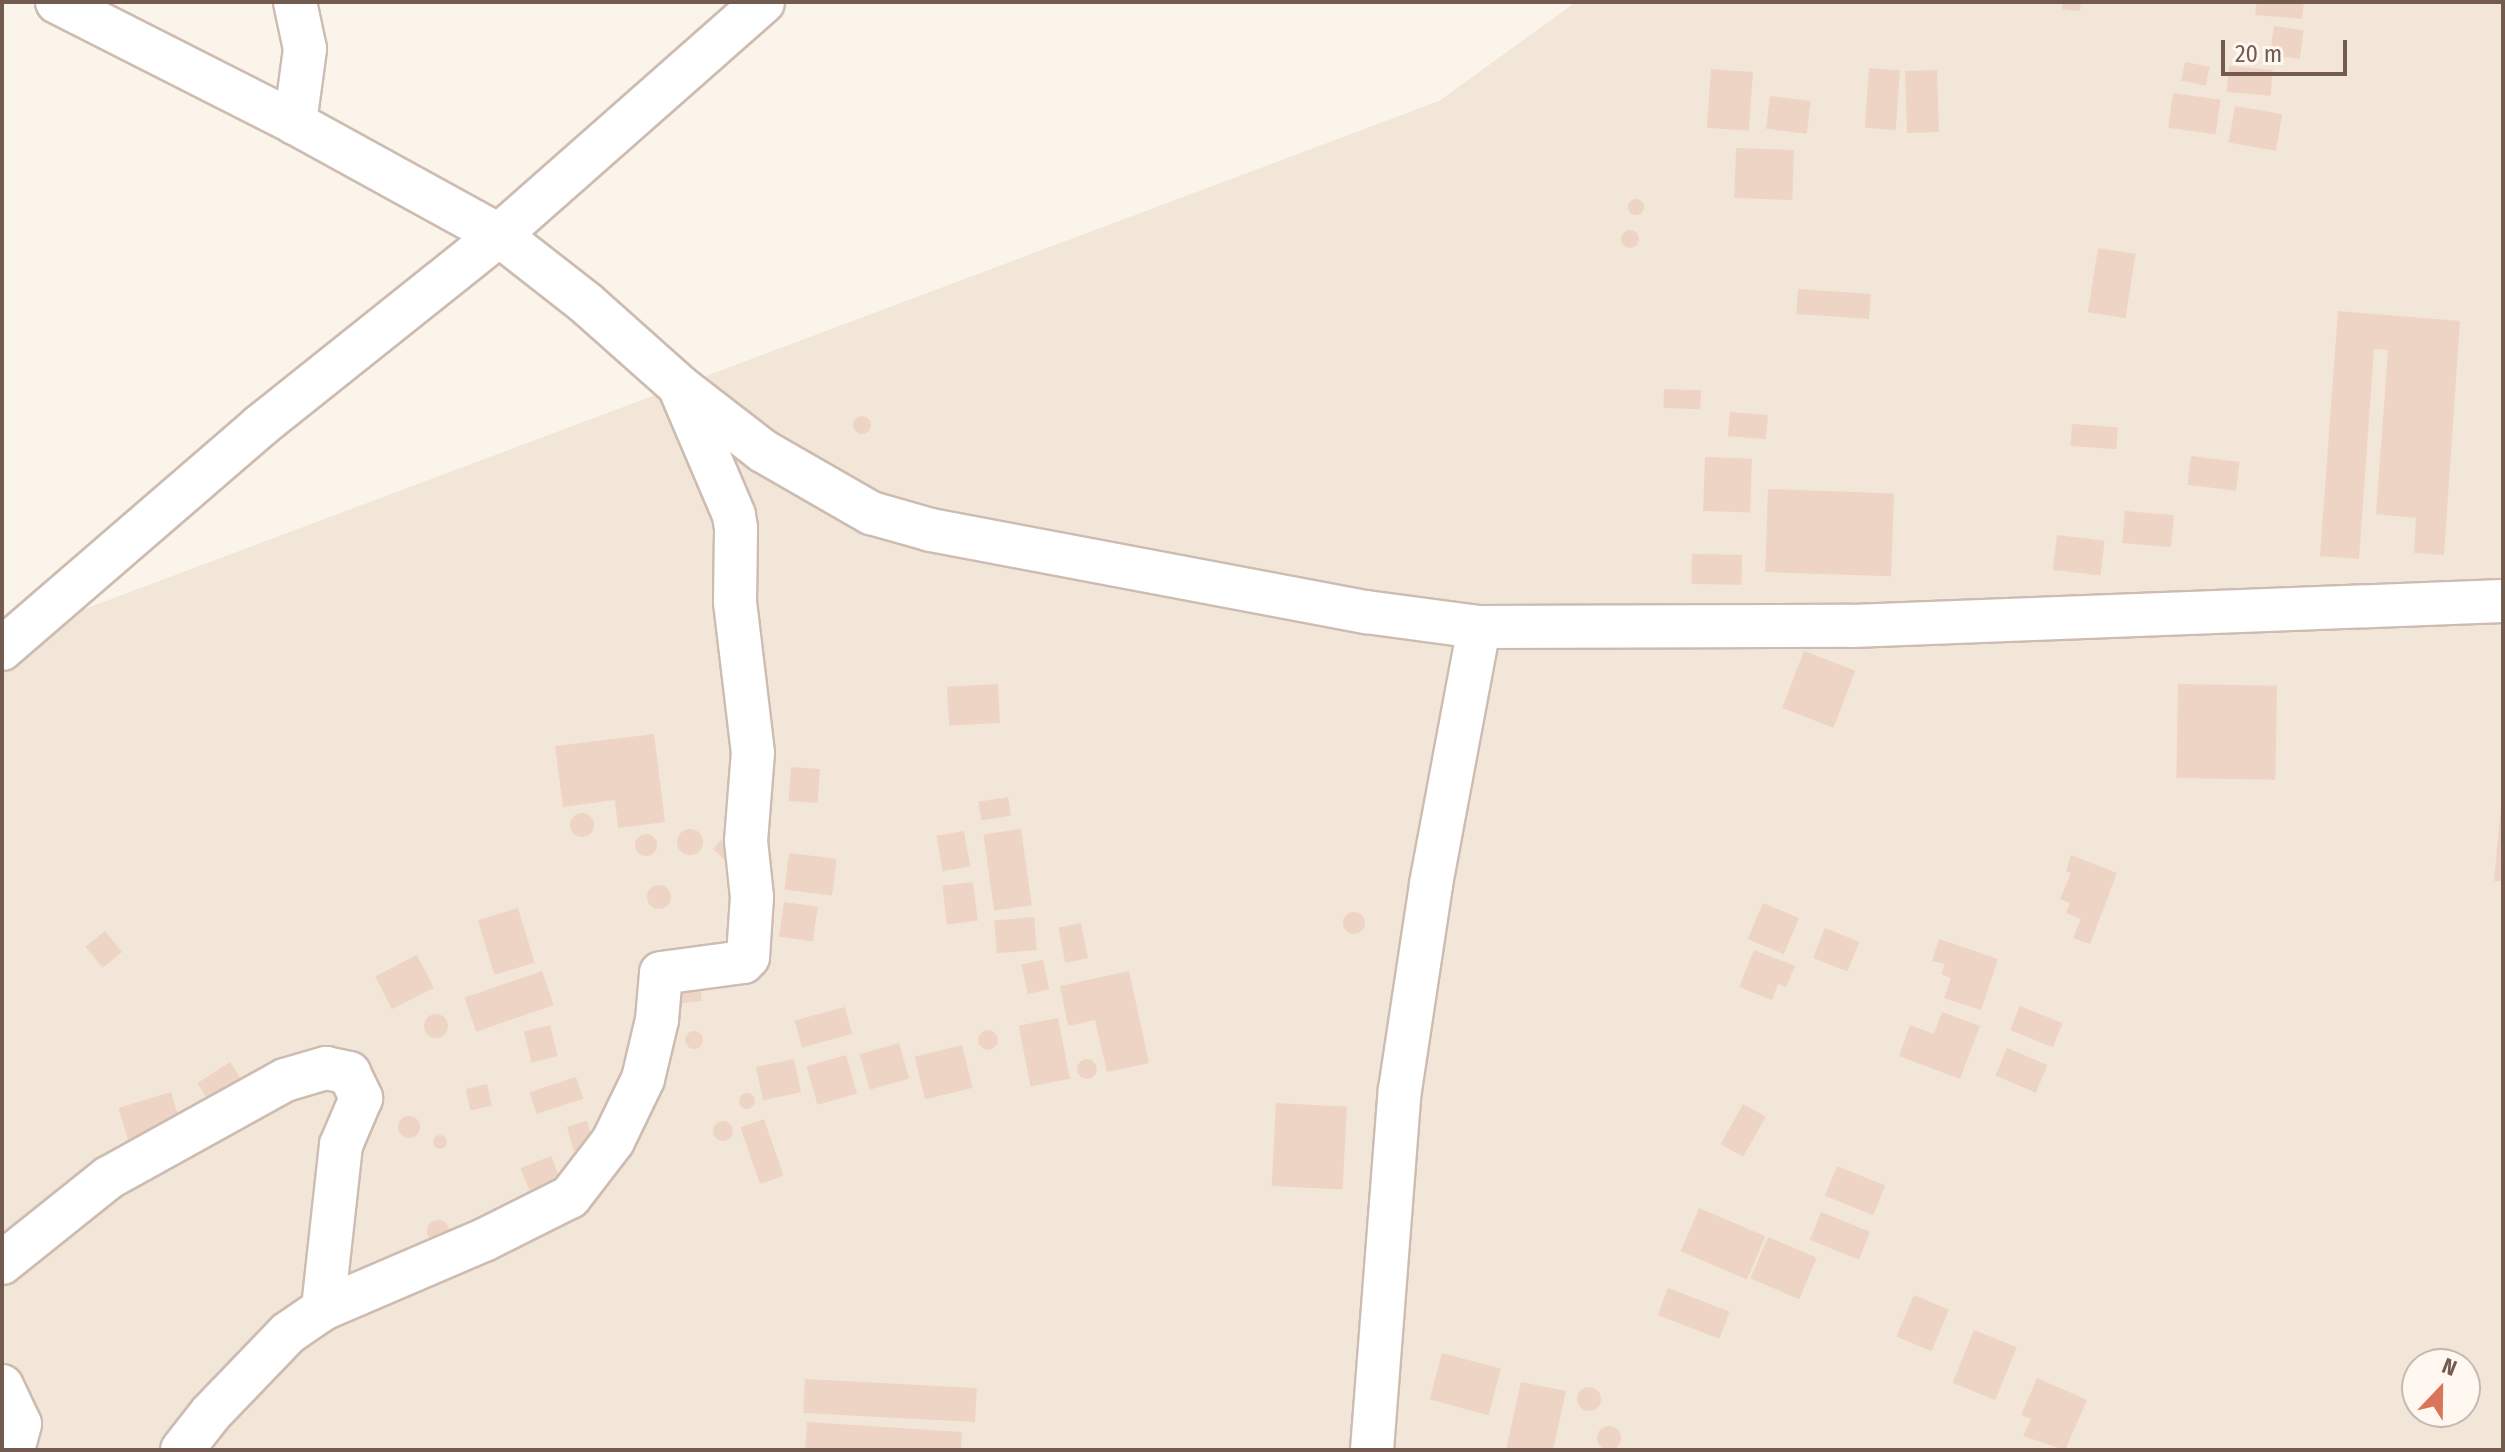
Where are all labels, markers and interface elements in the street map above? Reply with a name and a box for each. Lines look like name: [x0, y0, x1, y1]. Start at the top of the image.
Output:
scale bar: [2225, 24, 2351, 74]
text: 20 m: [2235, 40, 2282, 68]
north arrow: [2401, 1348, 2481, 1428]
text: N: [2438, 1352, 2461, 1382]

